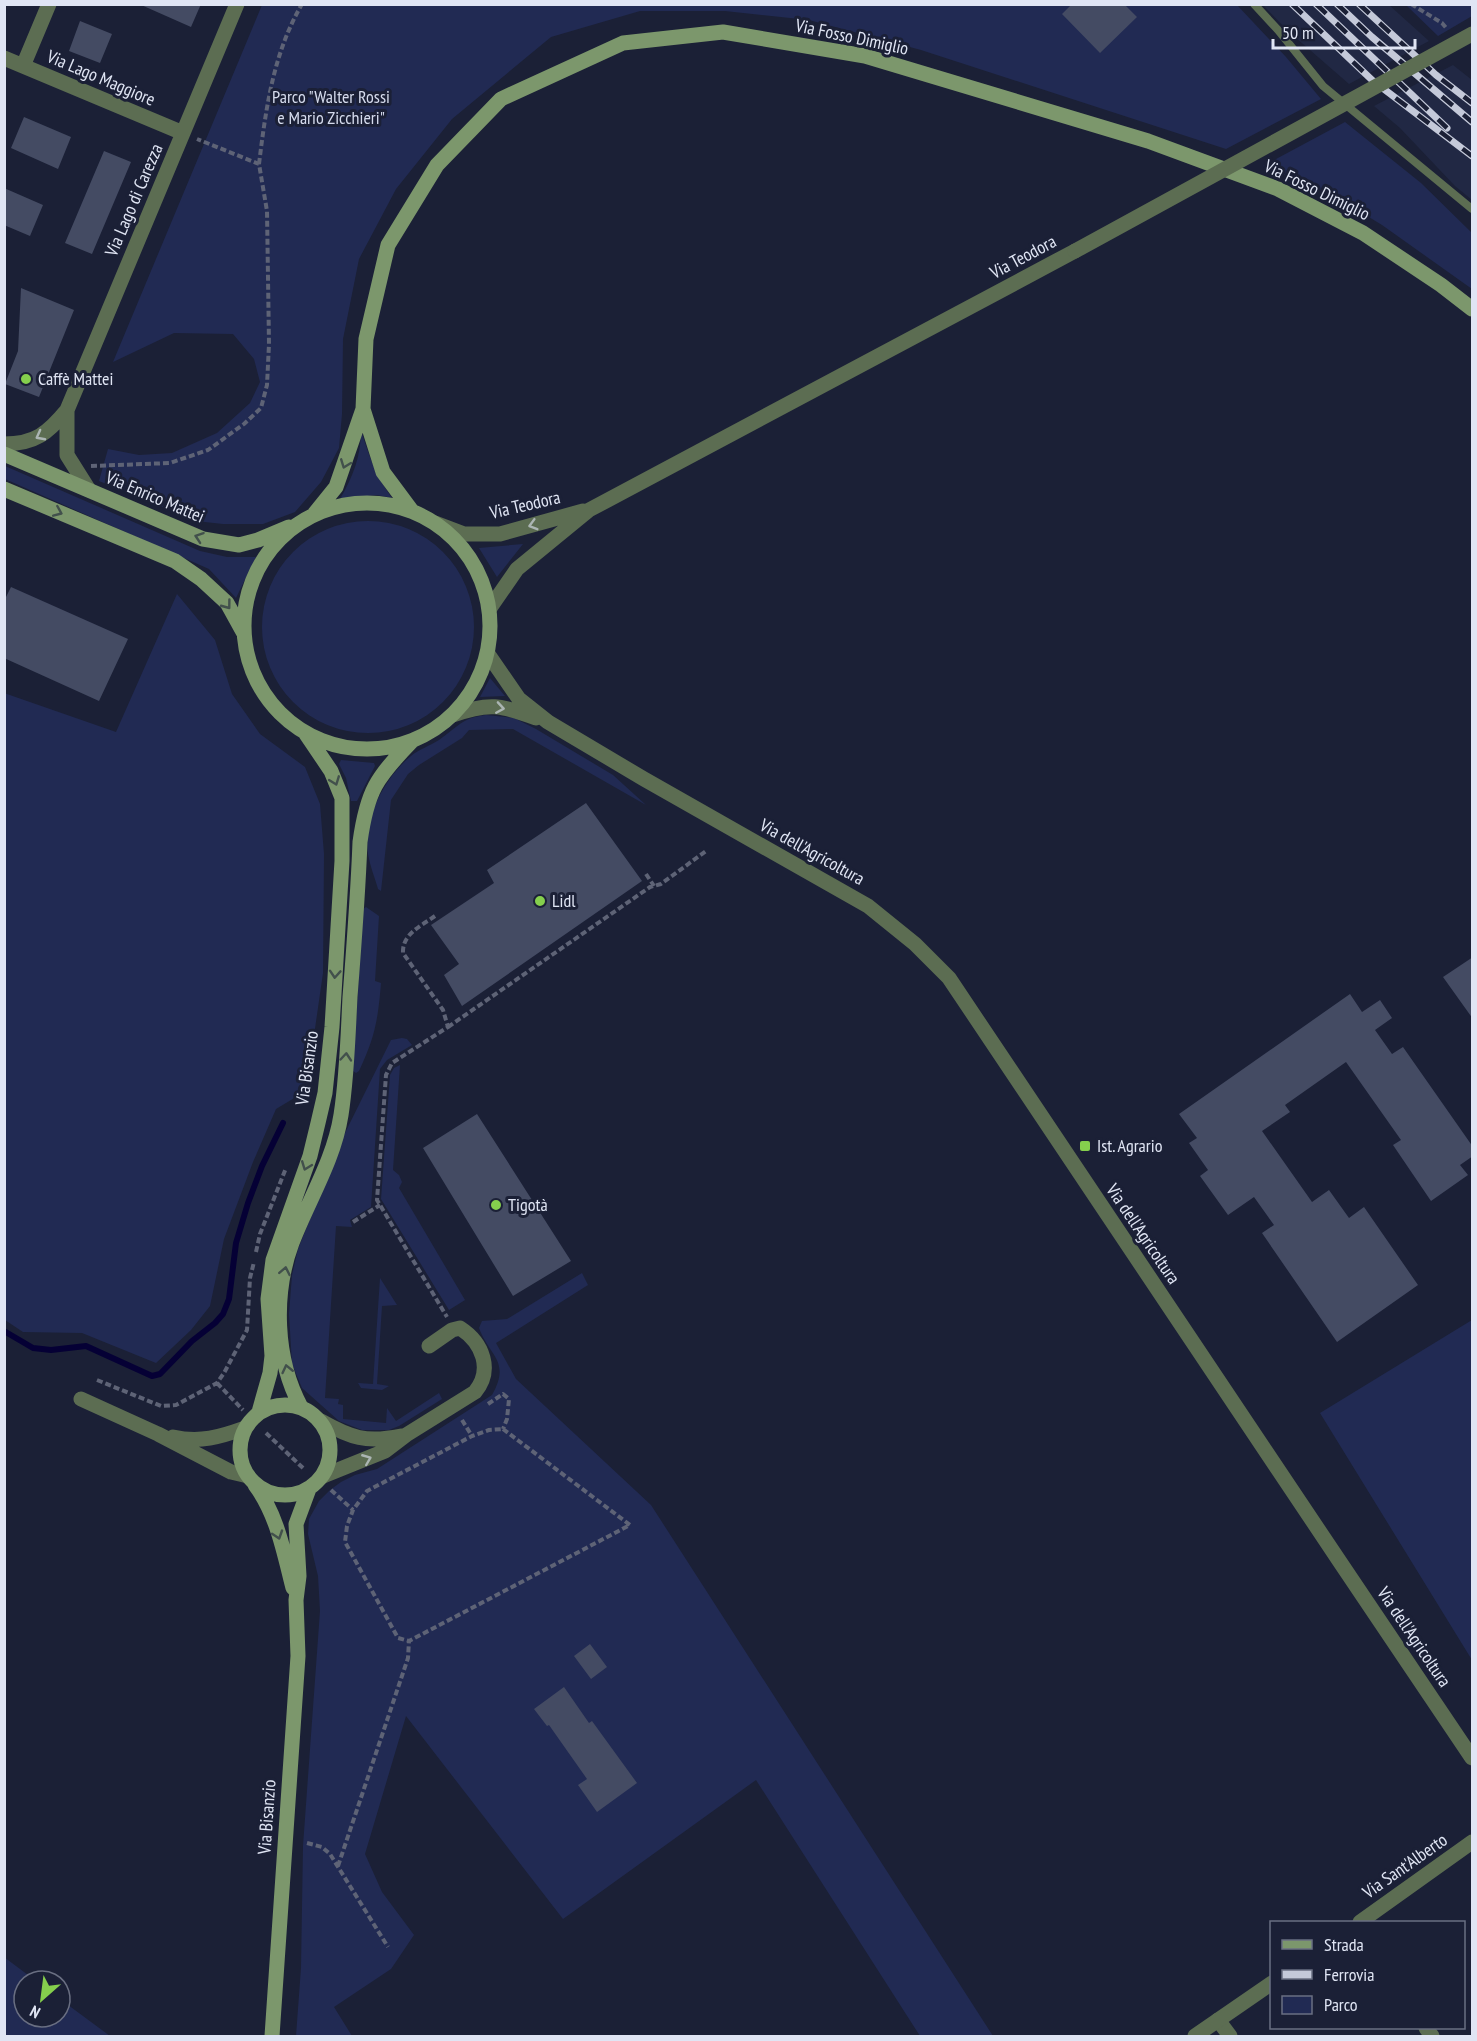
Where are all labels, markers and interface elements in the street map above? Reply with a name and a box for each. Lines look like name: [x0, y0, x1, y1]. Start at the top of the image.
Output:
scale bar: [1273, 12, 1416, 50]
street label: Via Fosso Dimiglio: [793, 13, 911, 60]
text: 50 m: [1282, 21, 1314, 44]
street label: Via Lago Maggiore: [43, 44, 159, 111]
park label: Parco "Walter Rossi e Mario Zicchieri": [272, 85, 390, 129]
street label: Via Lago di Carezza: [99, 140, 168, 261]
street label: Via Fosso Dimiglio: [1260, 154, 1374, 225]
street label: Via Teodora: [985, 230, 1060, 284]
place label: Caffè Mattei: [38, 367, 113, 390]
marker: Caffè Mattei: [19, 372, 33, 386]
one-way arrow: [36, 429, 47, 440]
one-way arrow: [339, 458, 352, 469]
street label: Via Enrico Mattei: [101, 465, 208, 528]
street label: Via Teodora: [486, 485, 562, 524]
one-way arrow: [52, 505, 63, 517]
one-way arrow: [528, 518, 538, 530]
one-way arrow: [194, 531, 205, 544]
one-way arrow: [220, 598, 231, 609]
one-way arrow: [495, 701, 505, 714]
one-way arrow: [328, 774, 340, 785]
street label: Via dell'Agricoltura: [755, 813, 869, 890]
place label: Lidl: [552, 889, 576, 912]
marker: Lidl: [533, 894, 547, 908]
one-way arrow: [329, 970, 342, 979]
street label: Via Bisanzio: [290, 1029, 323, 1108]
one-way arrow: [339, 1052, 352, 1062]
place label: Ist. Agrario: [1097, 1134, 1163, 1157]
marker: Ist. Agrario: [1078, 1139, 1092, 1153]
one-way arrow: [300, 1160, 313, 1171]
street label: Via dell'Agricoltura: [1101, 1178, 1185, 1288]
place label: Tigotà: [508, 1193, 548, 1216]
marker: Tigotà: [489, 1198, 503, 1212]
one-way arrow: [278, 1266, 291, 1276]
one-way arrow: [281, 1364, 294, 1374]
one-way arrow: [360, 1454, 371, 1466]
one-way arrow: [271, 1529, 283, 1540]
street label: Via dell'Agricoltura: [1372, 1581, 1456, 1691]
street label: Via Bisanzio: [252, 1779, 281, 1856]
street label: Via Sant'Alberto: [1357, 1828, 1452, 1904]
legend: [1270, 1921, 1465, 2029]
text: Strada: [1324, 1933, 1364, 1956]
text: Ferrovia: [1324, 1963, 1374, 1986]
north arrow: [12, 1969, 72, 2029]
text: Parco: [1324, 1993, 1358, 2016]
text: N: [26, 2001, 43, 2023]

